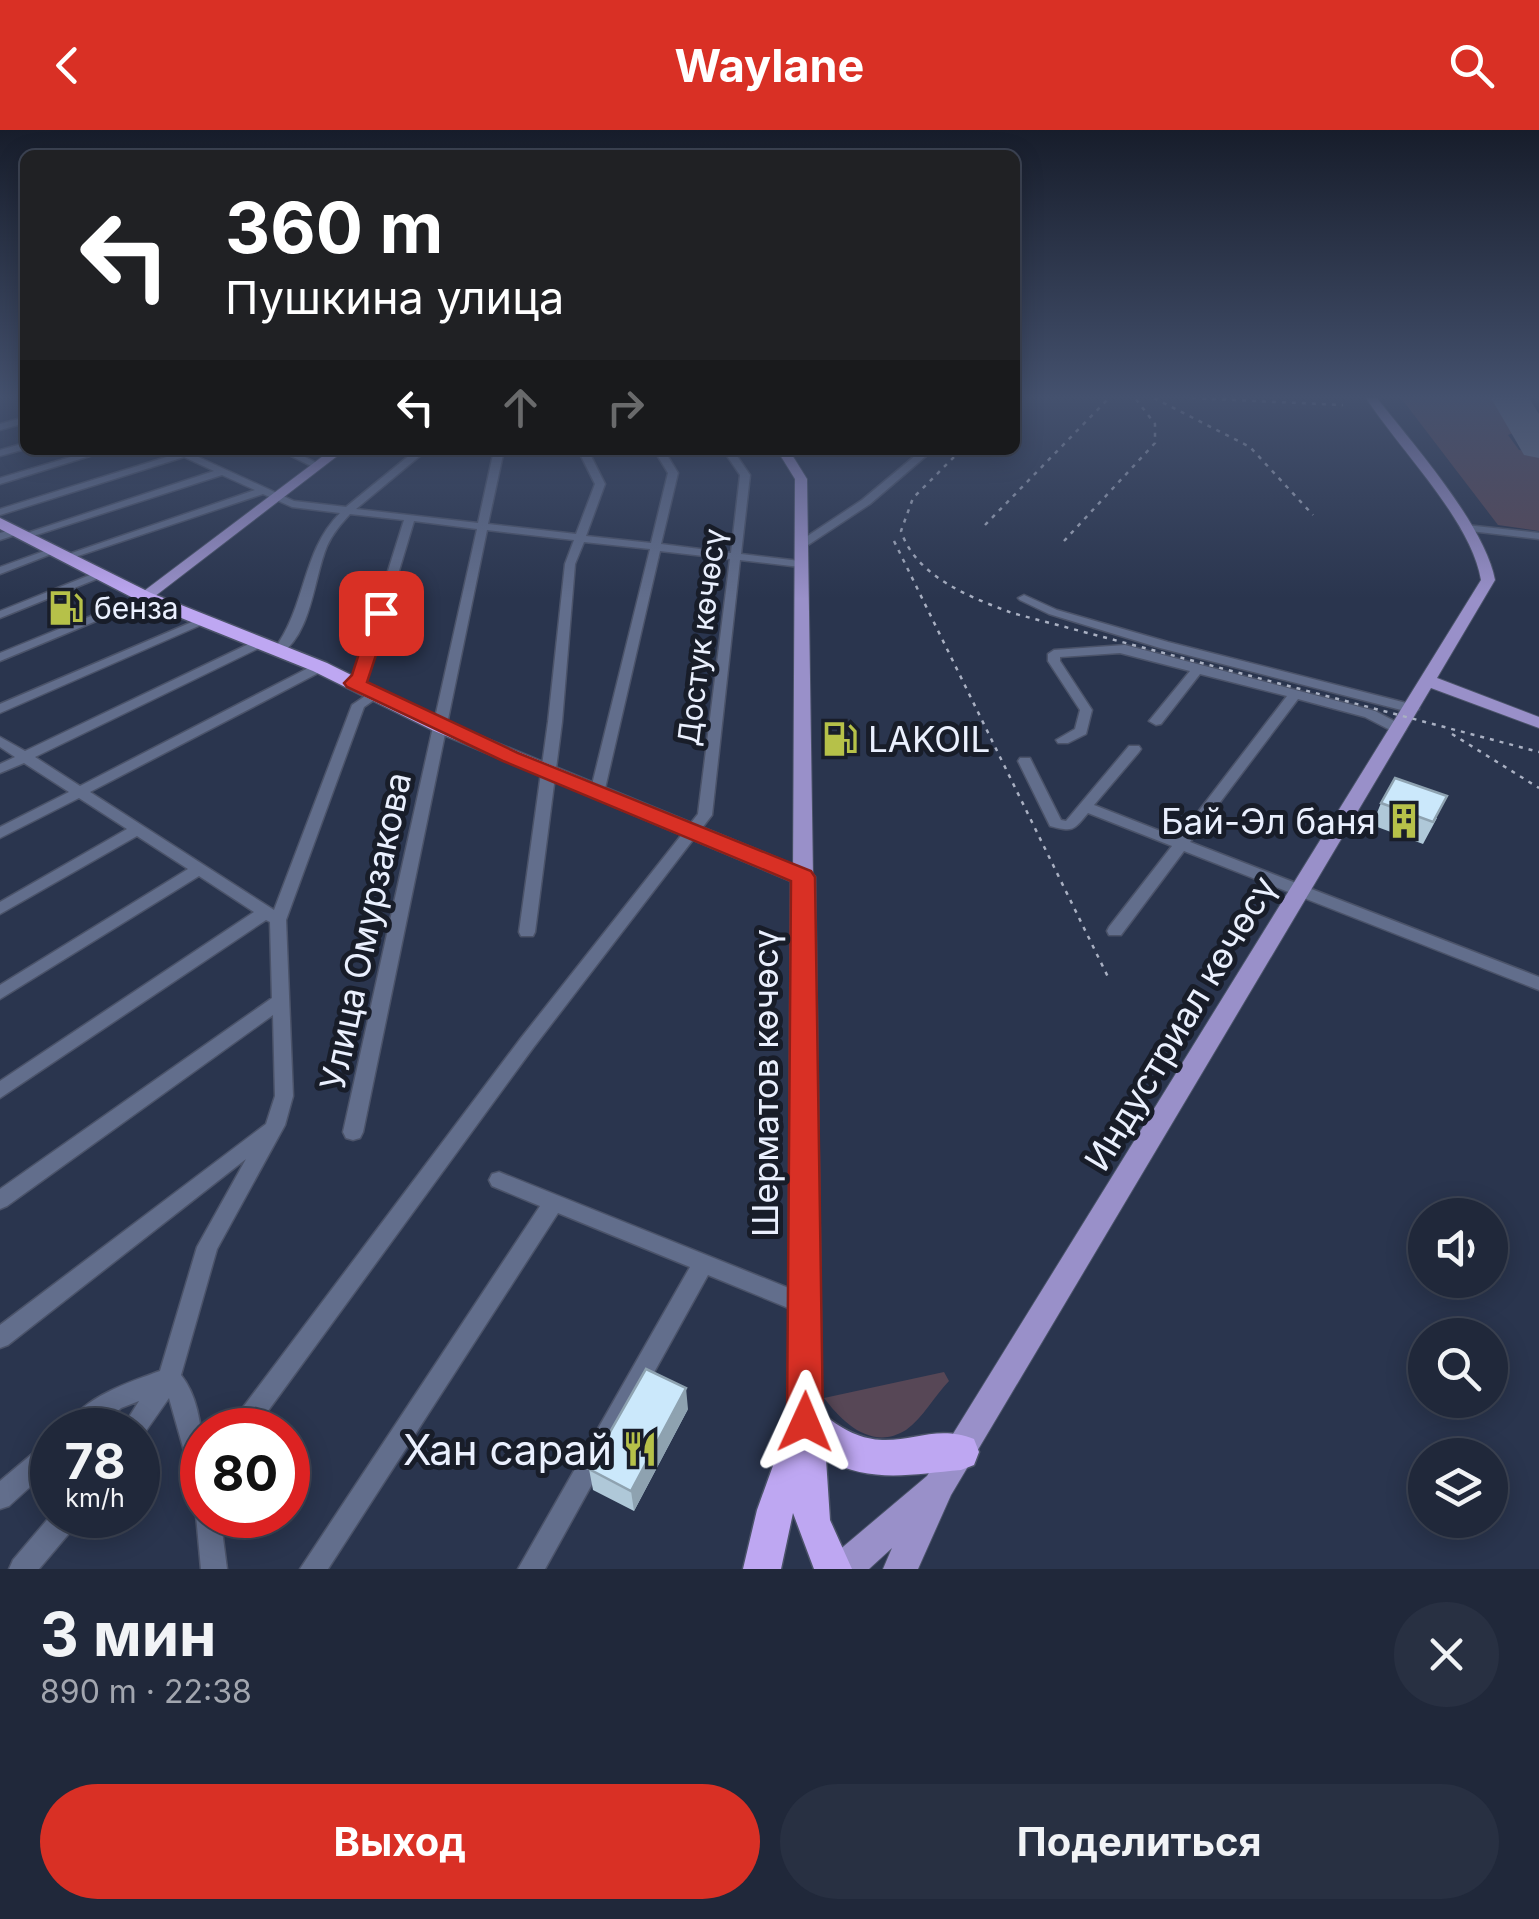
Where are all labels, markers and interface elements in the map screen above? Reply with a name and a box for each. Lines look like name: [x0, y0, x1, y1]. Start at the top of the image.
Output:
icon: back: [40, 38, 95, 93]
text: Waylane: [675, 38, 864, 93]
icon: search: [1444, 38, 1499, 93]
text: 360 m: [225, 185, 443, 270]
icon: left: [60, 190, 190, 320]
text: Пушкина улица: [225, 270, 564, 325]
icon: left: [388, 380, 443, 435]
icon: ahead: [493, 380, 548, 435]
icon: right: [598, 380, 653, 435]
street label: Достук көчөсү: [670, 526, 732, 748]
pin: [339, 571, 424, 656]
icon: arrive: [354, 586, 409, 641]
fuel station icon: бенза: [47, 589, 85, 627]
place label: бенза: [94, 590, 179, 626]
place label: LAKOIL: [868, 718, 990, 760]
fuel station icon: LAKOIL: [821, 720, 859, 758]
street label: Улица Омурзакова: [311, 768, 419, 1094]
place label: Бай-Эл баня: [1161, 800, 1376, 842]
building icon: Бай-Эл баня: [1385, 802, 1423, 840]
street label: Индустриал көчөсү: [1075, 868, 1285, 1178]
street label: Шерматов көчөсү: [744, 929, 786, 1237]
map controls: [1408, 1198, 1508, 1538]
button: sound: [1408, 1198, 1508, 1298]
button: search: [1408, 1318, 1508, 1418]
position arrow: [753, 1370, 857, 1474]
speed limit sign: 80: [180, 1408, 310, 1538]
place label: Хан сарай: [403, 1424, 612, 1475]
restaurant icon: Хан сарай: [621, 1430, 659, 1468]
text: 78: [65, 1431, 125, 1491]
button: layers: [1408, 1438, 1508, 1538]
text: km/h: [65, 1483, 125, 1513]
text: 3 мин: [40, 1598, 216, 1670]
button: close: [1394, 1602, 1499, 1707]
text: 890 m · 22:38: [40, 1672, 252, 1711]
button: Выход: [40, 1784, 760, 1899]
button: Поделиться: [780, 1784, 1499, 1899]

